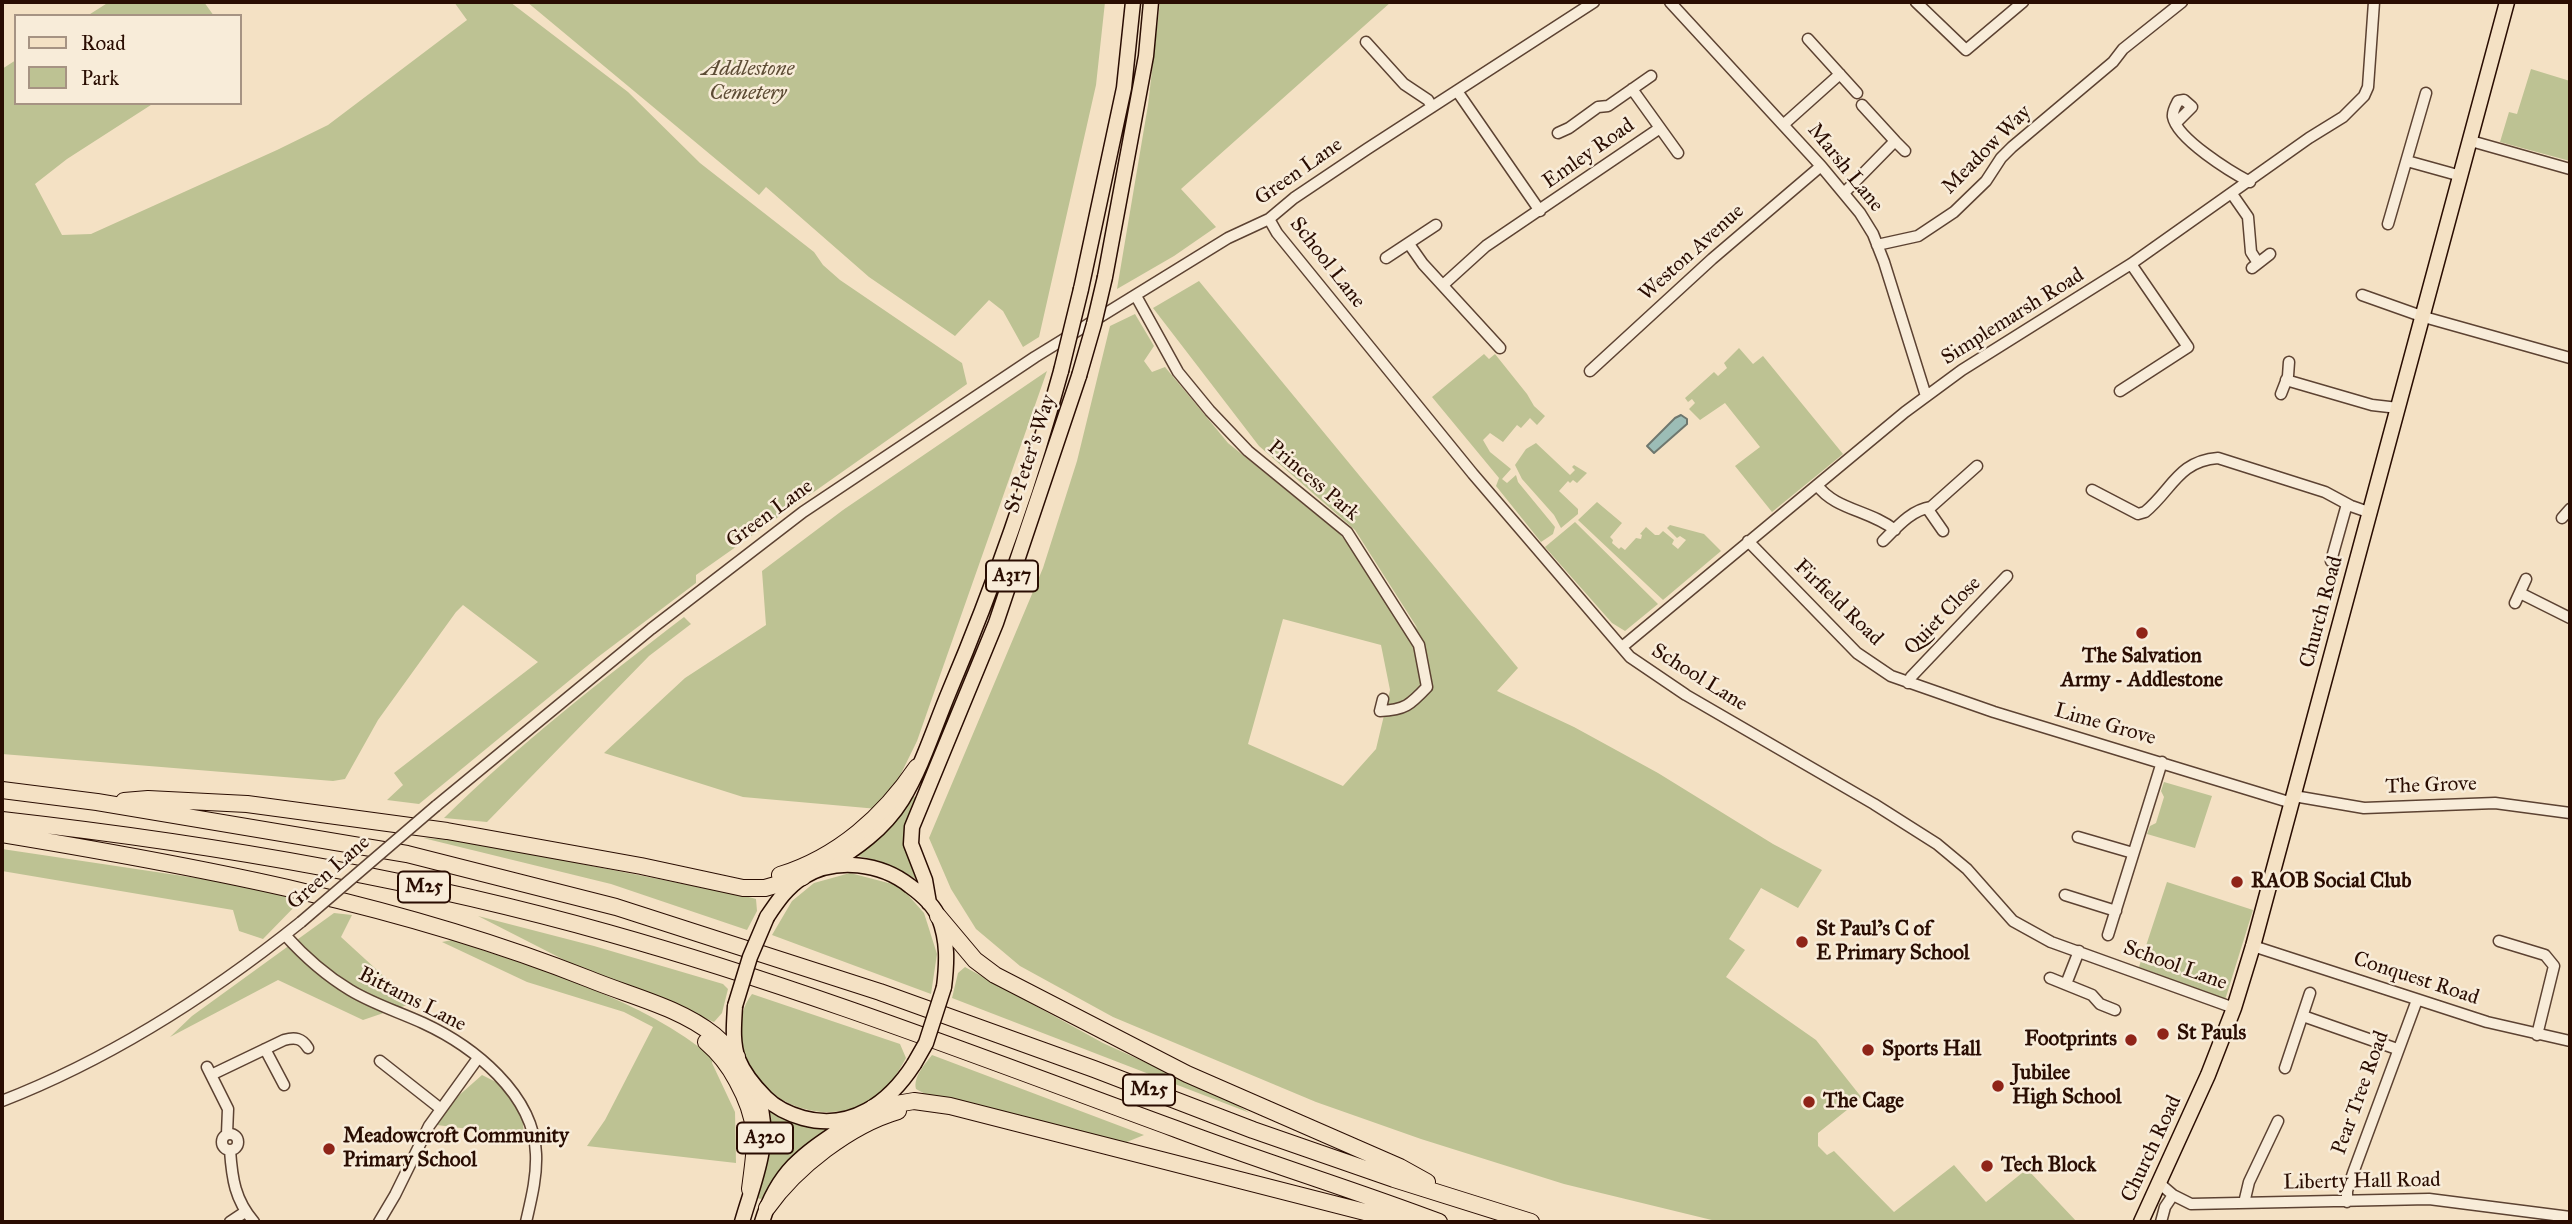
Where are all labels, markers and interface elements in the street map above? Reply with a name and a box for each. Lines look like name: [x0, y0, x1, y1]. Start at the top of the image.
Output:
legend: [14, 14, 242, 105]
text: Road: [81, 30, 126, 56]
park label: Addlestone Cemetery: [702, 57, 794, 107]
text: Park: [81, 65, 119, 91]
street label: Meadow Way: [1937, 100, 2037, 200]
street label: Emley Road: [1538, 113, 1640, 195]
street label: Marsh Lane: [1802, 119, 1888, 217]
street label: Green Lane: [1250, 133, 1348, 211]
street label: Weston Avenue: [1634, 199, 1750, 307]
street label: School Lane: [1284, 212, 1370, 314]
street label: Simplemarsh Road: [1937, 263, 2089, 371]
street label: St Peter's Way: [1000, 392, 1062, 516]
street label: Princess Park: [1262, 435, 1364, 527]
street label: Green Lane: [722, 474, 818, 554]
street label: Church Road: [2295, 553, 2349, 671]
street label: Firfield Road: [1788, 554, 1888, 652]
road number: A317: [986, 561, 1038, 592]
street label: Quiet Close: [1899, 571, 1987, 661]
marker: The Salvation Army - Addlestone: [2134, 625, 2150, 641]
street label: School Lane: [1646, 639, 1752, 717]
place label: The Salvation Army - Addlestone: [2061, 644, 2223, 694]
street label: Lime Grove: [2051, 699, 2159, 751]
street label: The Grove: [2385, 772, 2477, 800]
street label: Green Lane: [283, 830, 375, 916]
place label: RAOB Social Club: [2251, 869, 2411, 895]
road number: M25: [398, 872, 450, 902]
marker: RAOB Social Club: [2229, 874, 2245, 890]
place label: St Paul's C of E Primary School: [1816, 917, 1969, 967]
marker: St Paul's C of E Primary School: [1794, 934, 1810, 950]
street label: School Lane: [2120, 936, 2230, 996]
street label: Conquest Road: [2350, 947, 2482, 1011]
street label: Bittams Lane: [354, 962, 470, 1038]
place label: St Pauls: [2177, 1021, 2246, 1047]
marker: St Pauls: [2155, 1026, 2171, 1042]
place label: Footprints: [2024, 1027, 2117, 1053]
street label: Pear Tree Road: [2327, 1028, 2395, 1158]
marker: Footprints: [2123, 1032, 2139, 1048]
place label: Sports Hall: [1882, 1037, 1981, 1063]
marker: Sports Hall: [1860, 1042, 1876, 1058]
place label: Jubilee High School: [2012, 1061, 2122, 1111]
road number: M25: [1123, 1074, 1175, 1106]
marker: Jubilee High School: [1990, 1078, 2006, 1094]
place label: The Cage: [1823, 1089, 1904, 1115]
street label: Church Road: [2116, 1092, 2188, 1206]
marker: The Cage: [1801, 1094, 1817, 1110]
road number: A320: [737, 1122, 793, 1154]
place label: Meadowcroft Community Primary School: [343, 1124, 569, 1174]
marker: Meadowcroft Community Primary School: [321, 1141, 337, 1157]
place label: Tech Block: [2001, 1153, 2096, 1179]
marker: Tech Block: [1979, 1158, 1995, 1174]
street label: Liberty Hall Road: [2283, 1168, 2441, 1196]

